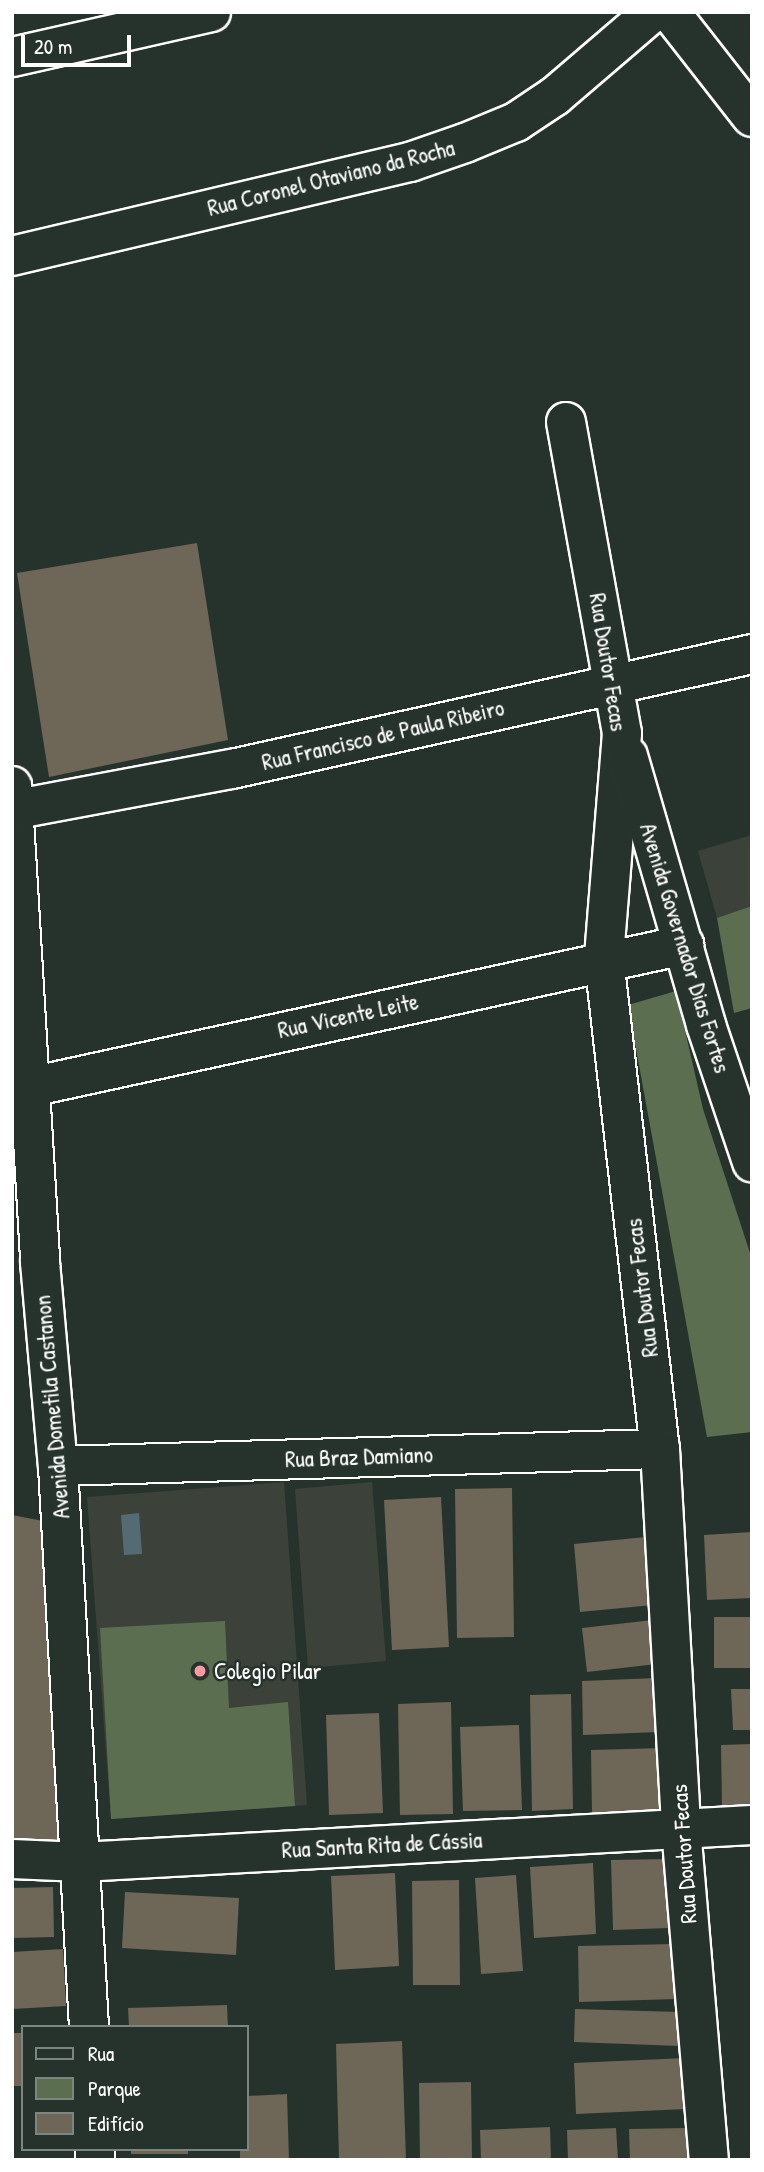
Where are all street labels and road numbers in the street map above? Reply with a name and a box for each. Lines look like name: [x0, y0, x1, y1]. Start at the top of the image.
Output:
street label: Rua Coronel Otaviano da Rocha: [205, 134, 457, 222]
street label: Rua Doutor Fecas: [583, 591, 633, 733]
street label: Rua Francisco de Paula Ribeiro: [259, 694, 507, 776]
street label: Avenida Governador Dias Fortes: [634, 820, 736, 1076]
street label: Rua Vicente Leite: [275, 988, 421, 1044]
street label: Rua Doutor Fecas: [620, 1217, 664, 1359]
street label: Avenida Dometila Castanon: [28, 1294, 76, 1520]
street label: Rua Braz Damiano: [285, 1441, 433, 1473]
street label: Rua Doutor Fecas: [665, 1784, 703, 1924]
street label: Rua Santa Rita de Cássia: [281, 1826, 483, 1864]

